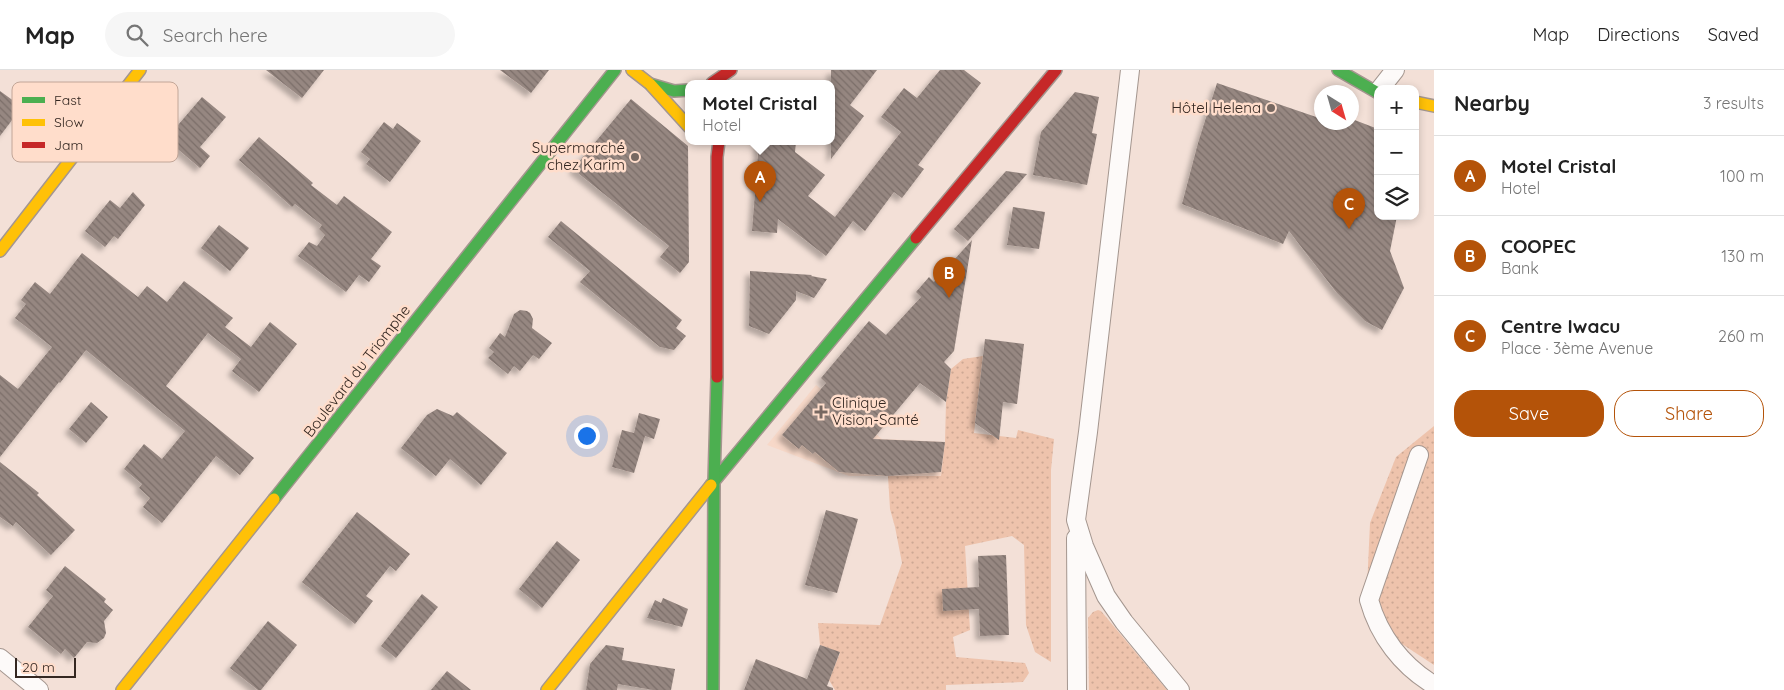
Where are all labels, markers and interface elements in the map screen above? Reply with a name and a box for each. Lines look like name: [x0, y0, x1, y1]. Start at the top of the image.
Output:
search box: [105, 12, 455, 57]
text: Map: [25, 20, 75, 50]
icon: search: [123, 21, 151, 49]
text: Search here: [163, 23, 268, 47]
text: Map: [1532, 23, 1569, 46]
text: Directions: [1597, 23, 1680, 46]
text: Saved: [1708, 23, 1759, 46]
popup: [685, 80, 835, 145]
legend: [12, 82, 178, 162]
north arrow: [1314, 85, 1359, 130]
map controls: [1374, 85, 1419, 220]
button: +: [1374, 85, 1419, 130]
text: Nearby: [1454, 90, 1530, 116]
text: Fast: [54, 91, 82, 109]
text: Motel Cristal: [702, 91, 818, 115]
text: 3 results: [1703, 93, 1764, 113]
place label: Hôtel Helena: [1171, 98, 1261, 117]
marker: Hôtel Helena: [1265, 102, 1277, 114]
text: Slow: [54, 113, 84, 131]
text: Hotel: [702, 115, 742, 135]
button: −: [1374, 130, 1419, 175]
text: Jam: [54, 136, 83, 154]
place label: Supermarché chez Karim: [532, 138, 625, 174]
marker: Supermarché chez Karim: [629, 151, 641, 163]
text: Motel Cristal: [1501, 154, 1616, 178]
pin: A: [744, 161, 776, 202]
text: A: [1465, 166, 1475, 186]
text: 100 m: [1720, 166, 1764, 186]
button: layers: [1374, 175, 1419, 220]
text: Hotel: [1501, 178, 1540, 198]
pin: C: [1333, 188, 1365, 229]
text: COOPEC: [1501, 234, 1576, 258]
text: B: [1465, 246, 1475, 266]
text: 130 m: [1721, 246, 1764, 266]
pin: B: [933, 257, 965, 298]
text: Bank: [1501, 258, 1539, 278]
street label: Boulevard du Triomphe: [299, 301, 414, 441]
text: Centre Iwacu: [1501, 314, 1620, 338]
text: C: [1465, 326, 1475, 346]
text: 260 m: [1718, 326, 1764, 346]
text: Place · 3ème Avenue: [1501, 338, 1653, 358]
button: Save: [1454, 390, 1604, 437]
button: Share: [1614, 390, 1764, 437]
place label: Clinique Vision-Santé: [832, 393, 919, 429]
marker: Clinique Vision-Santé: [814, 405, 828, 419]
your location: [574, 423, 600, 449]
scale bar: [15, 655, 76, 678]
text: 20 m: [22, 658, 55, 676]

